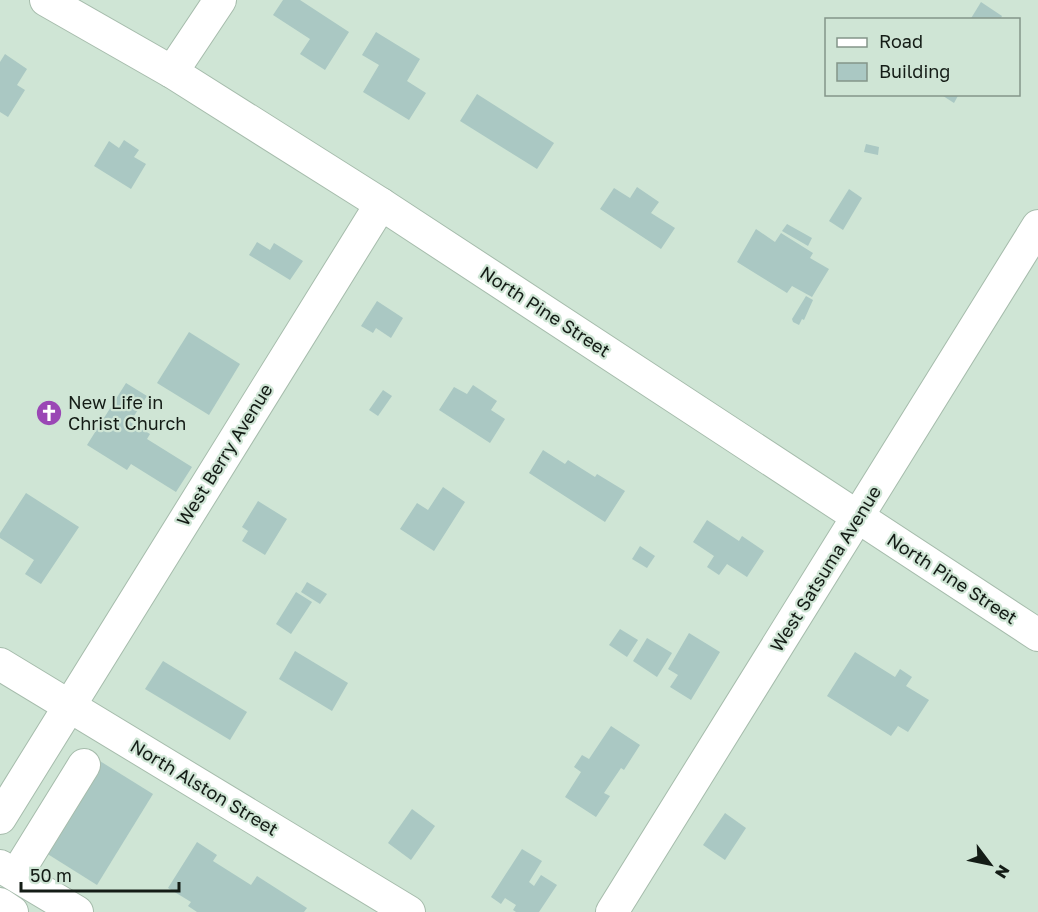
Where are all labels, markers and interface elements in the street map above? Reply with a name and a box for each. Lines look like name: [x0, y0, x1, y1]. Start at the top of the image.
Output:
legend: [825, 18, 1020, 96]
text: Road: [879, 30, 923, 52]
text: Building: [879, 60, 950, 82]
street label: North Pine Street: [476, 261, 615, 361]
street label: West Berry Avenue: [172, 379, 277, 530]
place label: New Life in Christ Church: [68, 391, 186, 434]
church icon: New Life in Christ Church: [34, 398, 64, 428]
street label: West Satsuma Avenue: [765, 481, 885, 656]
street label: North Pine Street: [883, 528, 1022, 628]
street label: North Alston Street: [127, 734, 282, 840]
north arrow: [960, 834, 1020, 894]
scale bar: [21, 855, 178, 893]
text: N: [991, 861, 1014, 882]
text: 50 m: [30, 864, 72, 886]

